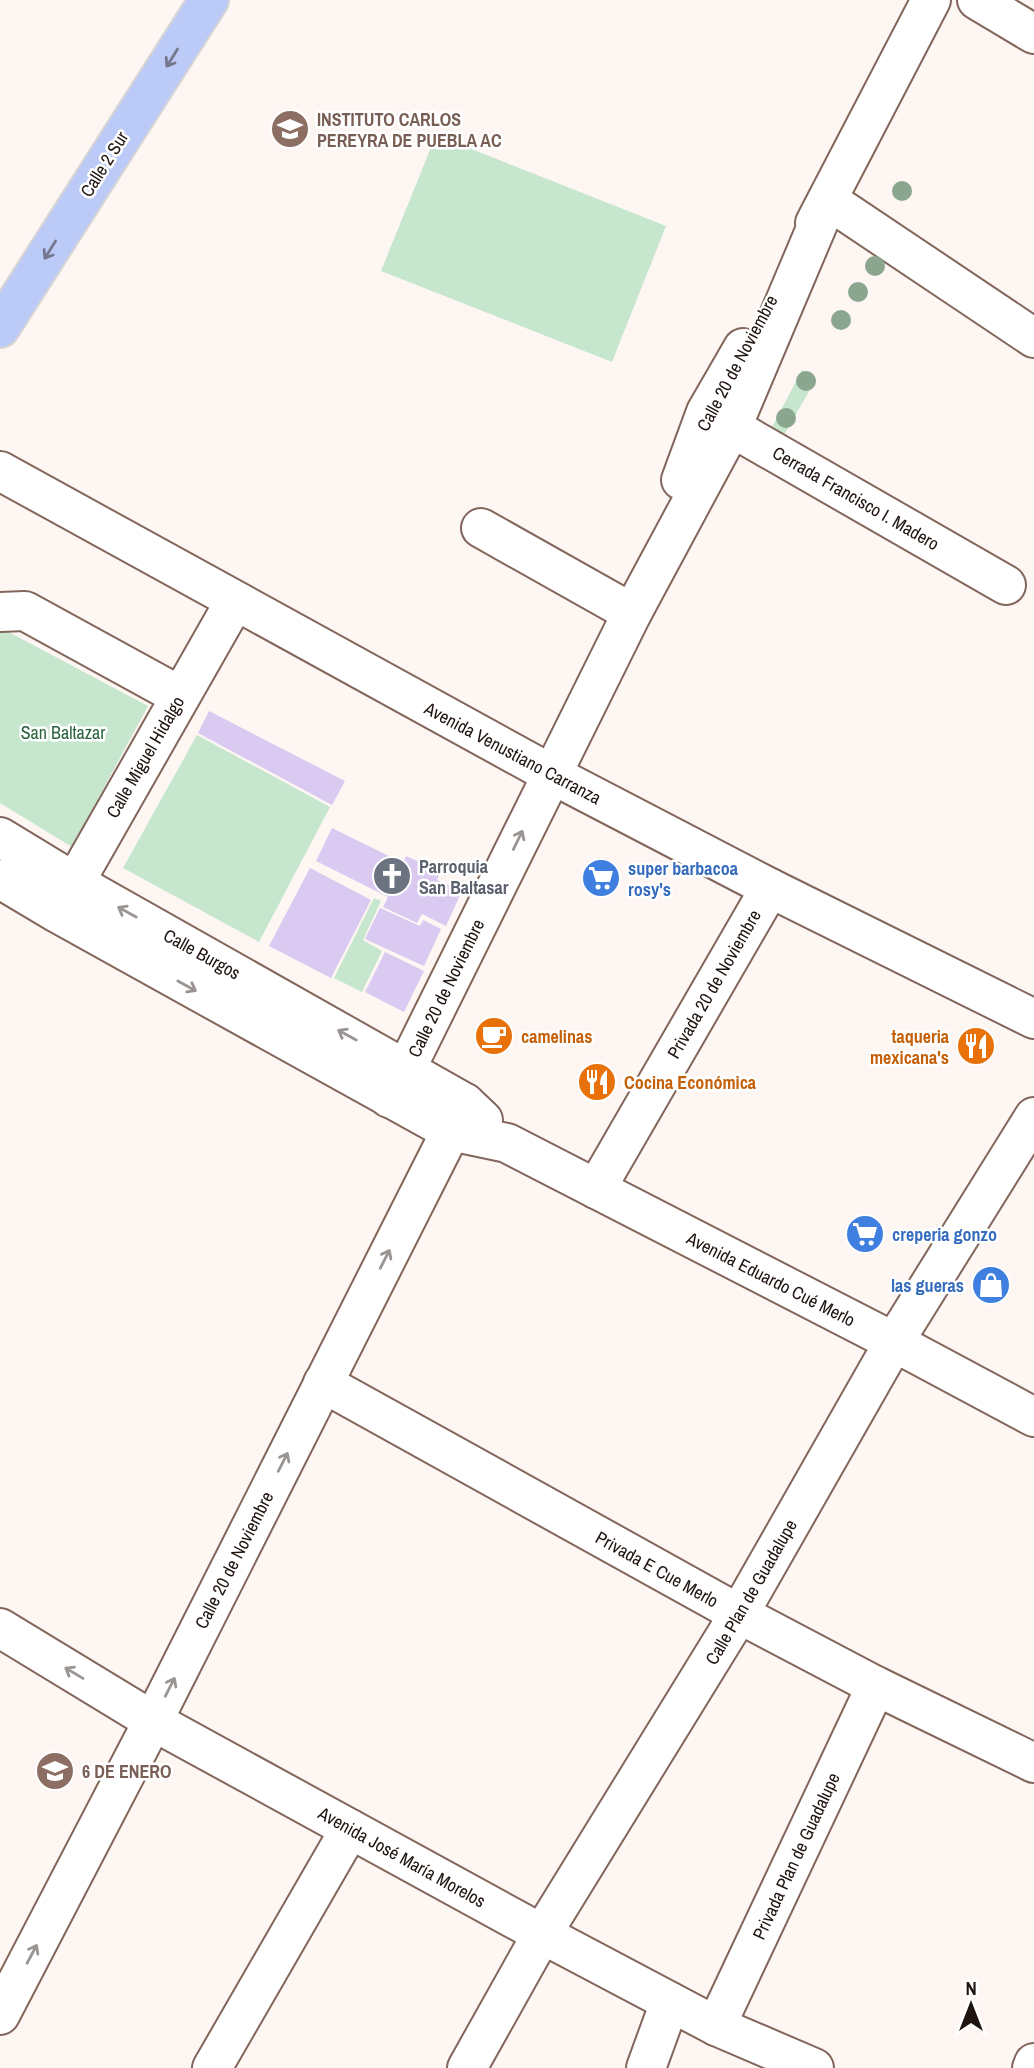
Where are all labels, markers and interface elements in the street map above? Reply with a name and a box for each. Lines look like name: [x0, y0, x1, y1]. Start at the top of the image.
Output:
one-way arrow: [165, 47, 179, 67]
place label: INSTITUTO CARLOS PEREYRA DE PUEBLA AC: [317, 107, 502, 153]
school or university icon: INSTITUTO CARLOS PEREYRA DE PUEBLA AC: [269, 108, 311, 150]
street label: Calle 2 Sur: [74, 126, 134, 202]
one-way arrow: [42, 239, 56, 259]
street label: Calle 20 de Noviembre: [691, 290, 783, 436]
street label: Cerrada Francisco I. Madero: [768, 440, 944, 556]
street label: Calle Miguel Hidalgo: [100, 691, 190, 823]
street label: Avenida Venustiano Carranza: [419, 695, 606, 810]
park label: San Baltazar: [21, 720, 105, 745]
one-way arrow: [512, 830, 526, 851]
place label: Parroquia San Baltasar: [419, 854, 509, 900]
church icon: Parroquia San Baltasar: [371, 855, 413, 897]
place label: super barbacoa rosy's: [628, 856, 739, 902]
supermarket icon: super barbacoa rosy's: [580, 857, 622, 899]
one-way arrow: [117, 905, 138, 918]
street label: Privada 20 de Noviembre: [661, 905, 767, 1063]
street label: Calle 20 de Noviembre: [402, 915, 490, 1061]
street label: Calle Burgos: [159, 923, 245, 985]
one-way arrow: [176, 979, 196, 993]
cafe icon: camelinas: [473, 1015, 515, 1057]
place label: camelinas: [521, 1024, 592, 1049]
place label: taqueria mexicana's: [870, 1024, 950, 1070]
restaurant icon: taqueria mexicana's: [955, 1025, 997, 1067]
one-way arrow: [337, 1028, 358, 1041]
restaurant icon: Cocina Económica: [576, 1061, 618, 1103]
place label: Cocina Económica: [624, 1070, 757, 1095]
supermarket icon: creperia gonzo: [844, 1213, 886, 1255]
place label: creperia gonzo: [892, 1222, 997, 1247]
street label: Avenida Eduardo Cué Merlo: [682, 1225, 860, 1332]
one-way arrow: [379, 1249, 393, 1270]
shop icon: las gueras: [970, 1264, 1012, 1306]
place label: las gueras: [891, 1273, 964, 1298]
one-way arrow: [277, 1452, 290, 1473]
street label: Calle 20 de Noviembre: [189, 1487, 279, 1633]
street label: Calle Plan de Guadalupe: [699, 1515, 803, 1669]
street label: Privada E Cue Merlo: [591, 1525, 723, 1613]
one-way arrow: [64, 1666, 84, 1680]
one-way arrow: [164, 1677, 178, 1698]
school or university icon: 6 DE ENERO: [34, 1750, 76, 1792]
place label: 6 DE ENERO: [82, 1759, 171, 1784]
street label: Privada Plan de Guadalupe: [746, 1769, 846, 1943]
street label: Avenida José María Morelos: [313, 1800, 490, 1913]
one-way arrow: [25, 1945, 39, 1965]
north arrow: [936, 1970, 1006, 2040]
text: N: [965, 1975, 977, 2001]

